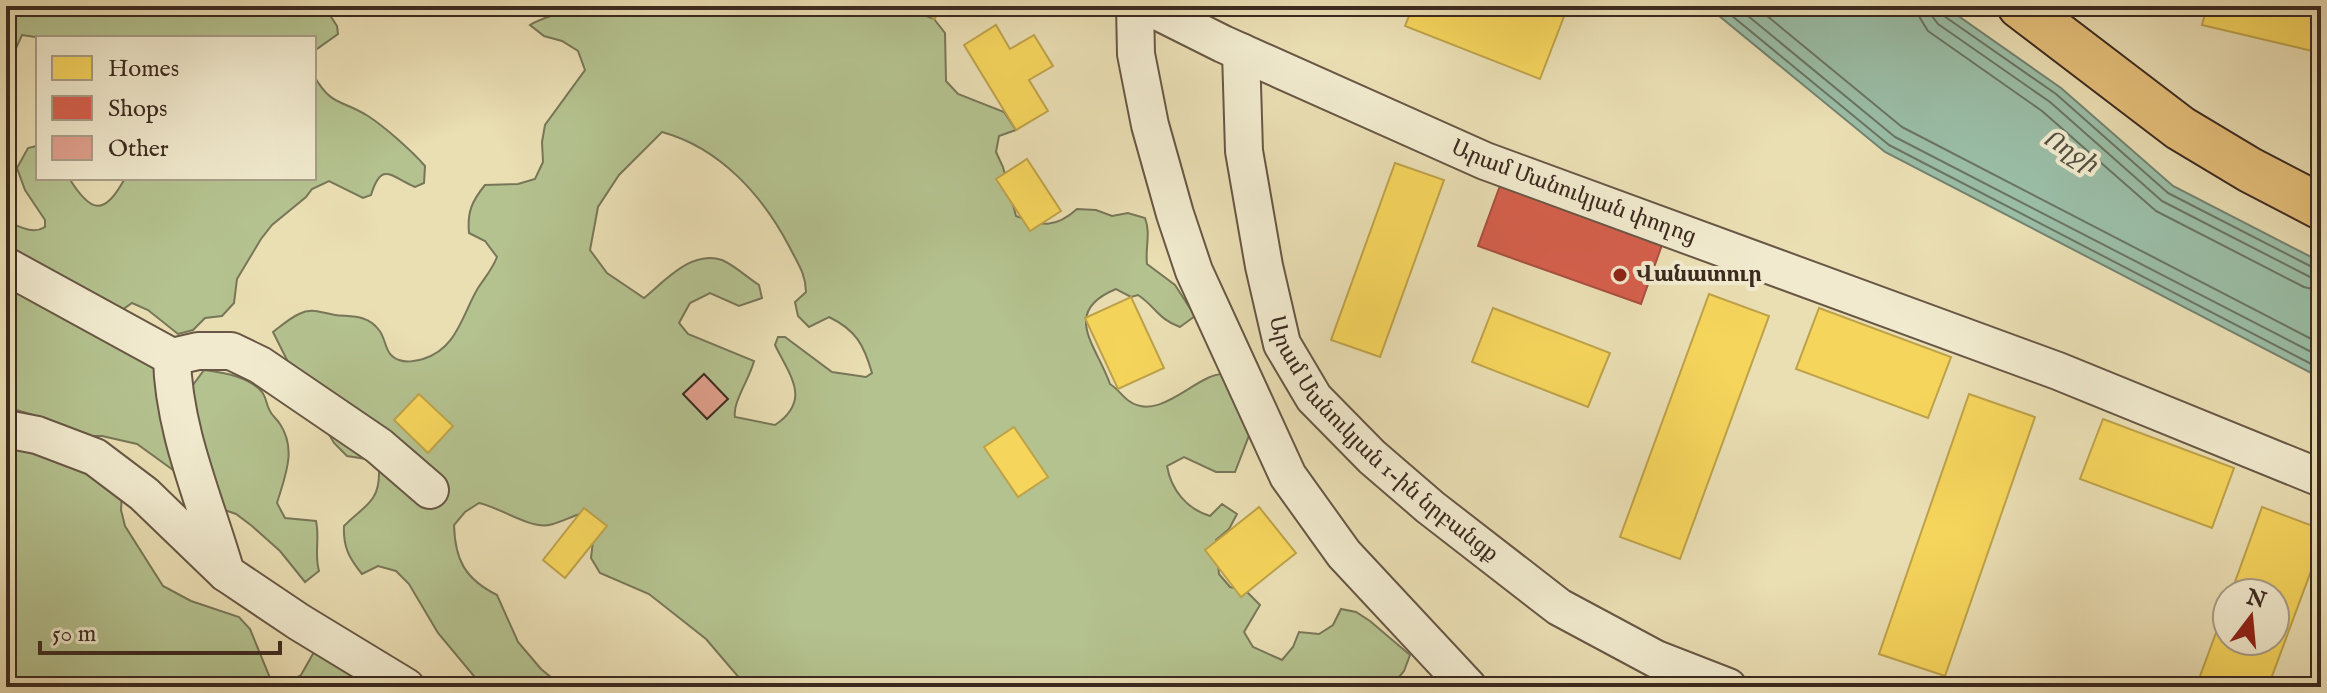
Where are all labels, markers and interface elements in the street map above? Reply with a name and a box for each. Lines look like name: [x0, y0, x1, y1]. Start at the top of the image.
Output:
legend: [36, 36, 316, 180]
text: Homes: [108, 54, 179, 85]
text: Shops: [108, 94, 167, 125]
water label: Ողջի: [2037, 123, 2104, 181]
text: Other: [108, 134, 169, 165]
street label: Արամ Մանուկյան փողոց: [1447, 134, 1700, 251]
place label: Վանատուր: [1636, 261, 1762, 289]
marker: Վանատուր: [1611, 266, 1629, 284]
street label: Արամ Մանուկյան 1-ին նրբանցք: [1262, 313, 1504, 569]
north arrow: [2211, 577, 2291, 657]
text: N: [2242, 583, 2269, 616]
scale bar: [40, 605, 280, 655]
text: 50 m: [52, 619, 96, 650]

